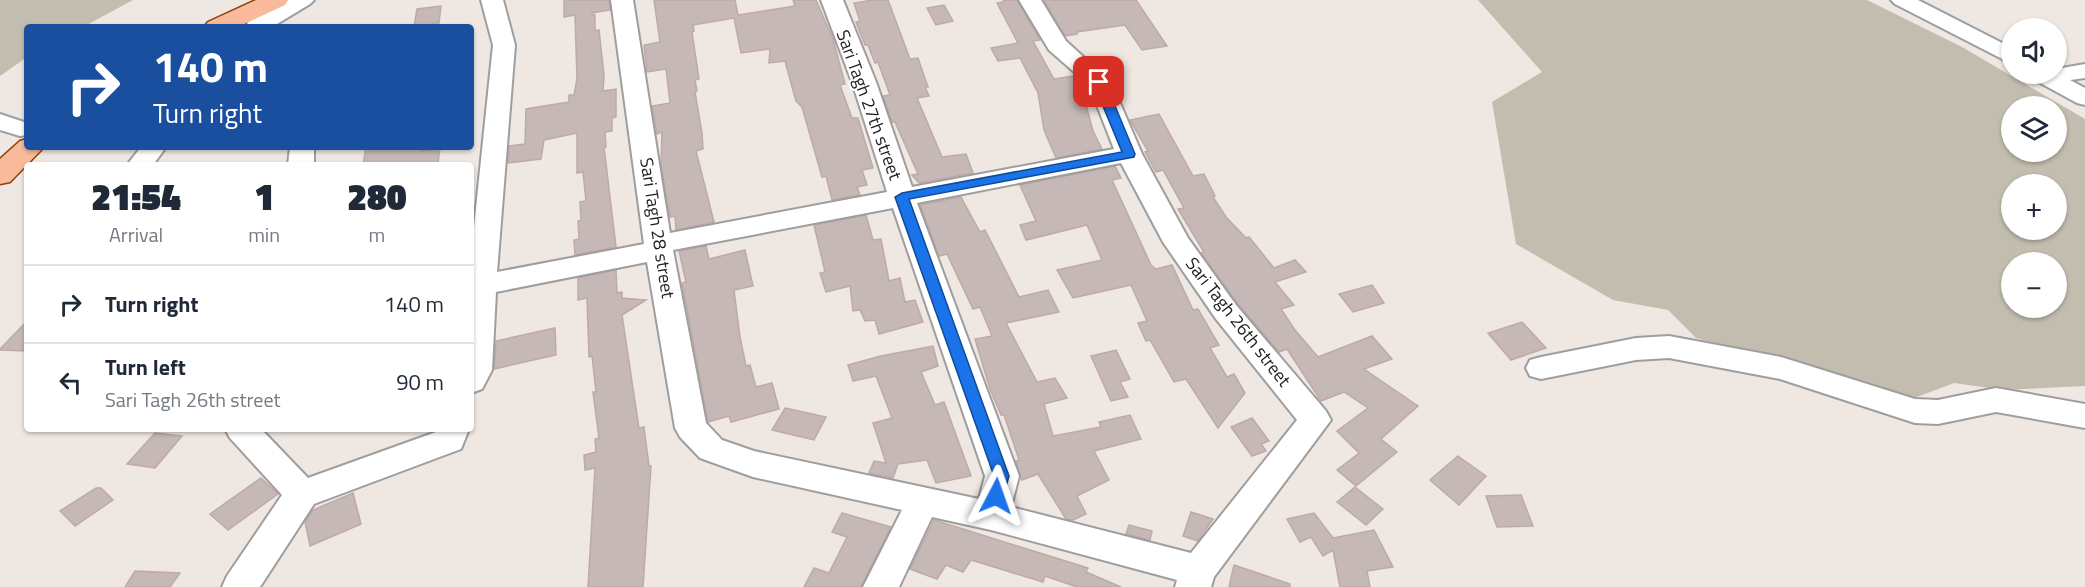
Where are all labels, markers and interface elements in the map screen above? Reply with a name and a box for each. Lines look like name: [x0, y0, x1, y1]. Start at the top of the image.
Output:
map controls: [2001, 18, 2067, 318]
button: sound: [2001, 18, 2067, 84]
street label: Sari Tagh 27th street: [830, 26, 909, 184]
text: 140 m: [153, 34, 268, 98]
icon: right: [54, 48, 132, 126]
pin: [1073, 56, 1124, 107]
icon: arrive: [1082, 65, 1115, 98]
text: Turn right: [153, 92, 262, 133]
button: layers: [2001, 96, 2067, 162]
street label: Sari Tagh 28 street: [633, 156, 682, 301]
text: 21:54: [91, 169, 181, 224]
text: 1: [254, 169, 274, 224]
text: 280: [347, 169, 407, 224]
button: +: [2001, 174, 2067, 240]
text: Arrival: [109, 219, 163, 250]
text: min: [248, 219, 280, 250]
text: m: [369, 219, 385, 250]
street label: Sari Tagh 26th street: [1179, 251, 1298, 393]
button: −: [2001, 252, 2067, 318]
text: Turn right: [105, 287, 199, 321]
text: 140 m: [384, 287, 444, 321]
icon: right: [54, 288, 87, 321]
text: Turn left: [105, 350, 186, 384]
text: 90 m: [396, 365, 444, 399]
icon: left: [54, 366, 87, 399]
text: Sari Tagh 26th street: [105, 384, 281, 415]
position arrow: [964, 464, 1028, 528]

